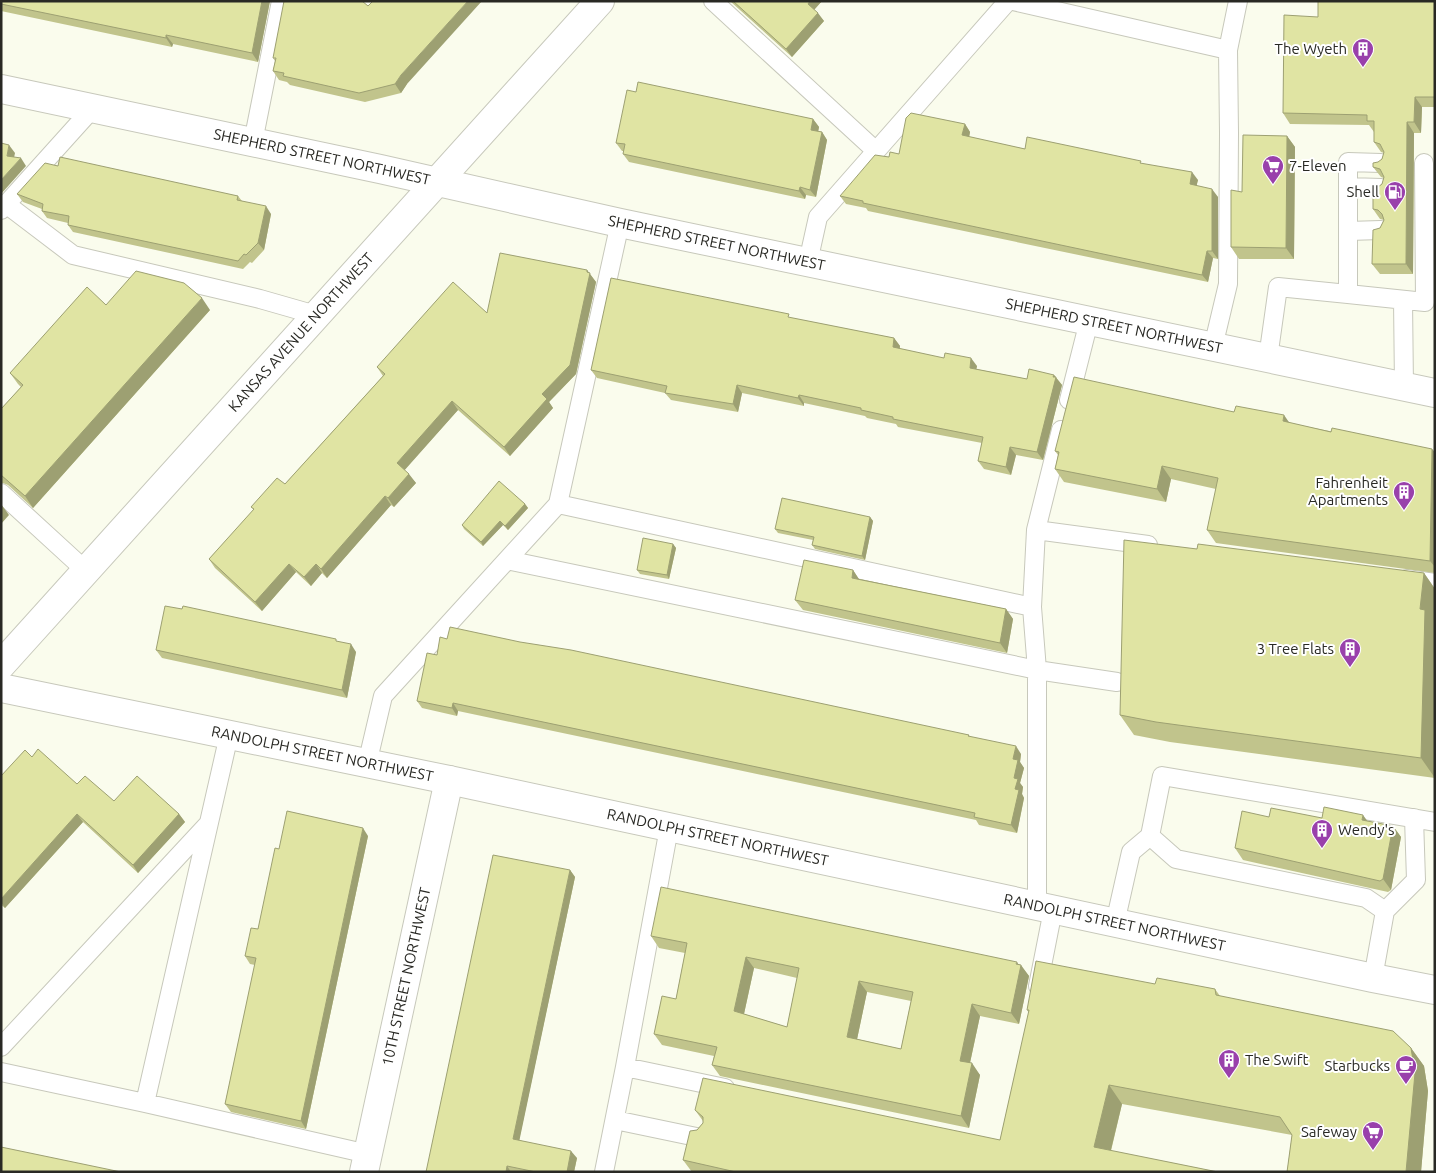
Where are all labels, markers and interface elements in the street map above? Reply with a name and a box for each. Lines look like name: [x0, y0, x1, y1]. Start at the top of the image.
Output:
building icon: The Wyeth: [1351, 37, 1375, 68]
place label: The Wyeth: [1275, 40, 1347, 57]
street label: SHEPHERD STREET NORTHWEST: [212, 125, 433, 188]
supermarket icon: 7-Eleven: [1261, 154, 1285, 185]
place label: 7-Eleven: [1289, 157, 1347, 174]
fuel station icon: Shell: [1383, 180, 1407, 211]
place label: Shell: [1346, 183, 1379, 200]
street label: SHEPHERD STREET NORTHWEST: [607, 212, 827, 274]
street label: KANSAS AVENUE NORTHWEST: [225, 249, 377, 415]
street label: SHEPHERD STREET NORTHWEST: [1004, 295, 1225, 357]
place label: Fahrenheit Apartments: [1308, 474, 1388, 508]
building icon: Fahrenheit Apartments: [1392, 480, 1416, 511]
building icon: 3 Tree Flats: [1338, 637, 1362, 668]
place label: 3 Tree Flats: [1257, 640, 1334, 657]
street label: RANDOLPH STREET NORTHWEST: [210, 722, 436, 785]
street label: RANDOLPH STREET NORTHWEST: [605, 805, 831, 869]
building icon: Wendy's: [1310, 818, 1334, 849]
place label: Wendy's: [1338, 821, 1395, 838]
street label: 10TH STREET NORTHWEST: [378, 885, 434, 1067]
street label: RANDOLPH STREET NORTHWEST: [1002, 890, 1228, 954]
building icon: The Swift: [1217, 1048, 1241, 1079]
place label: The Swift: [1245, 1051, 1308, 1068]
cafe icon: Starbucks: [1394, 1054, 1418, 1085]
place label: Starbucks: [1324, 1057, 1390, 1074]
supermarket icon: Safeway: [1361, 1120, 1385, 1151]
place label: Safeway: [1301, 1123, 1357, 1140]

